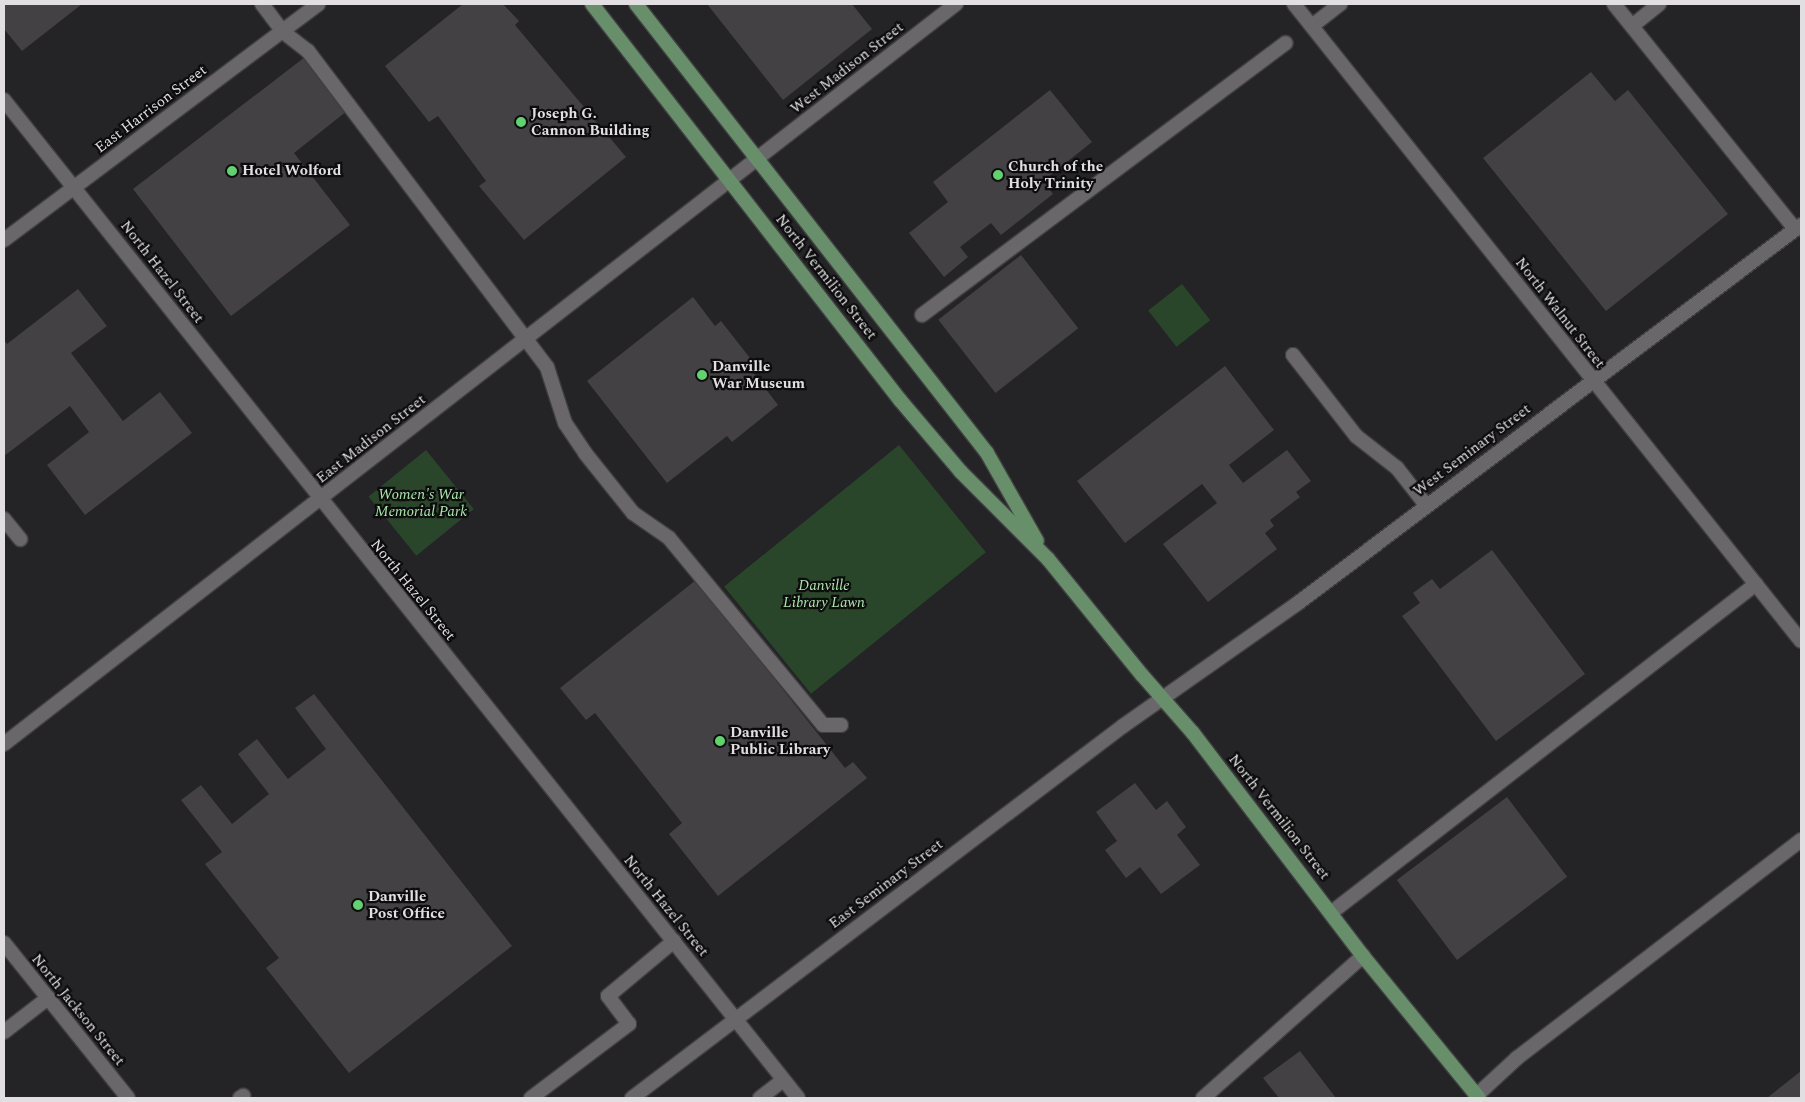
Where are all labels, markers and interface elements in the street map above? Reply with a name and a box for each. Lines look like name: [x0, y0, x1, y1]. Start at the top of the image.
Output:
street label: West Madison Street: [787, 18, 907, 118]
street label: East Harrison Street: [92, 61, 210, 157]
place label: Joseph G. Cannon Building: [531, 104, 650, 139]
marker: Joseph G. Cannon Building: [515, 116, 527, 128]
place label: Church of the Holy Trinity: [1008, 157, 1103, 192]
place label: Hotel Wolford: [242, 162, 342, 180]
marker: Hotel Wolford: [226, 165, 238, 177]
marker: Church of the Holy Trinity: [992, 169, 1004, 181]
street label: North Vermilion Street: [772, 211, 880, 343]
street label: North Hazel Street: [116, 217, 208, 327]
street label: North Walnut Street: [1511, 254, 1609, 372]
place label: Danville War Museum: [712, 357, 805, 392]
marker: Danville War Museum: [696, 369, 708, 381]
street label: East Madison Street: [313, 391, 429, 487]
street label: West Seminary Street: [1410, 400, 1534, 500]
park label: Women's War Memorial Park: [375, 485, 467, 520]
street label: North Hazel Street: [367, 536, 459, 644]
park label: Danville Library Lawn: [783, 576, 865, 611]
place label: Danville Public Library: [730, 723, 830, 758]
marker: Danville Public Library: [714, 735, 726, 747]
street label: North Vermilion Street: [1225, 751, 1333, 883]
street label: East Seminary Street: [826, 835, 946, 933]
street label: North Hazel Street: [620, 852, 712, 960]
place label: Danville Post Office: [368, 887, 445, 922]
marker: Danville Post Office: [352, 899, 364, 911]
street label: North Jackson Street: [28, 951, 128, 1069]

